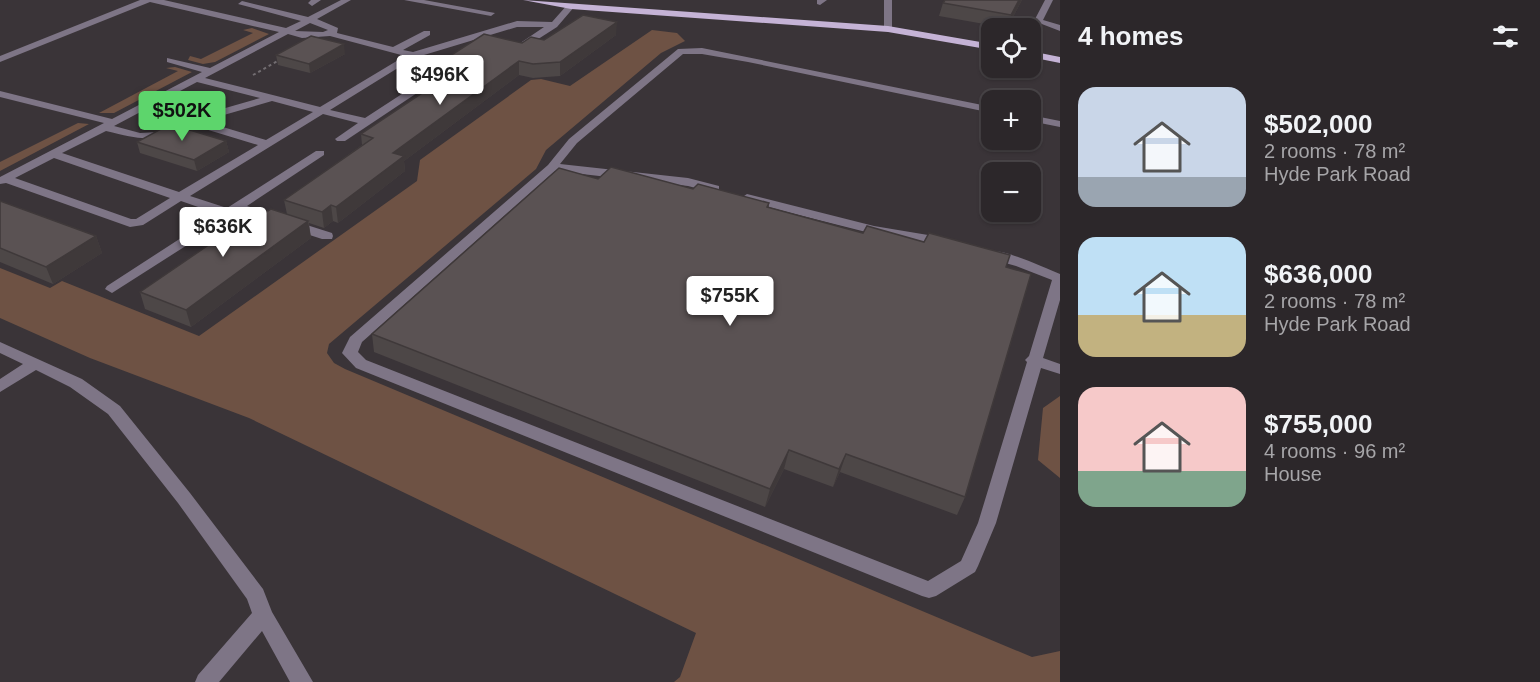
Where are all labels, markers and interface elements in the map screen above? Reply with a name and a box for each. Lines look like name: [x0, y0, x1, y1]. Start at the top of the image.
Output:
map controls: [981, 18, 1041, 222]
button: locate: [981, 18, 1041, 78]
icon: filters: [1489, 20, 1522, 53]
text: 4 homes: [1078, 21, 1184, 51]
pin: $496K: [398, 55, 482, 106]
text: $496K: [411, 63, 469, 85]
button: +: [981, 90, 1041, 150]
pin: $502K: [140, 91, 224, 142]
text: $502K: [153, 99, 211, 121]
text: $502,000: [1264, 109, 1372, 139]
icon: home: [1126, 111, 1198, 183]
text: 2 rooms · 78 m²: [1264, 140, 1405, 162]
button: −: [981, 162, 1041, 222]
text: Hyde Park Road: [1264, 163, 1411, 185]
pin: $636K: [181, 207, 265, 258]
text: $636K: [194, 215, 252, 237]
text: $636,000: [1264, 259, 1372, 289]
icon: home: [1126, 261, 1198, 333]
pin: $755K: [688, 276, 772, 327]
text: $755K: [701, 284, 759, 306]
text: 2 rooms · 78 m²: [1264, 290, 1405, 312]
text: Hyde Park Road: [1264, 313, 1411, 335]
text: $755,000: [1264, 409, 1372, 439]
icon: home: [1126, 411, 1198, 483]
text: 4 rooms · 96 m²: [1264, 440, 1405, 462]
text: House: [1264, 463, 1322, 485]

